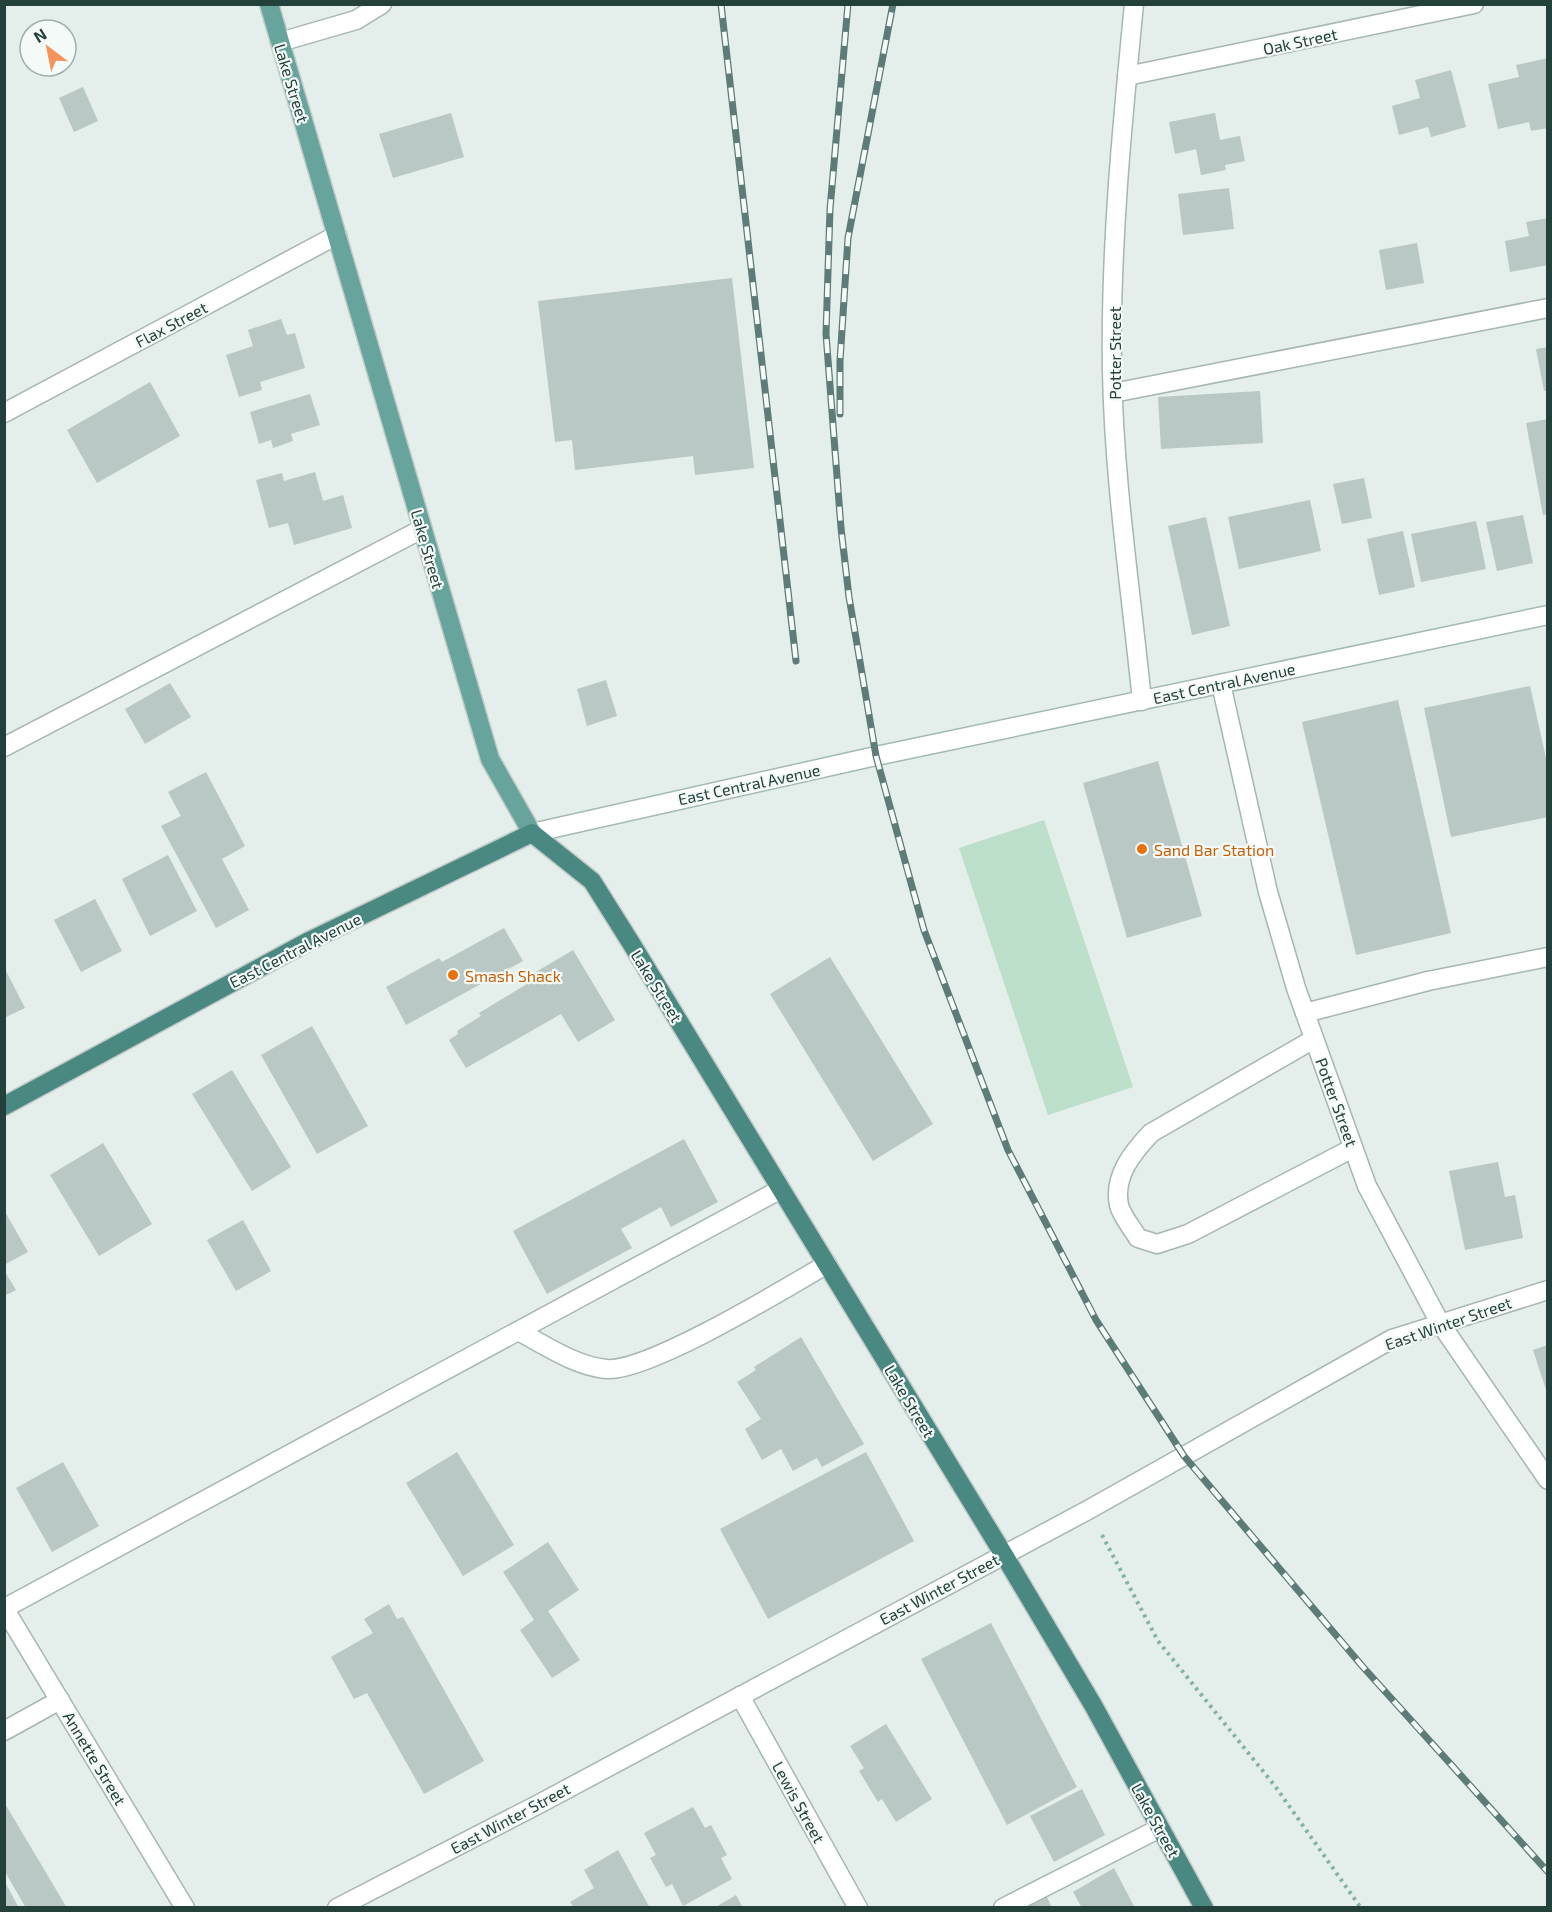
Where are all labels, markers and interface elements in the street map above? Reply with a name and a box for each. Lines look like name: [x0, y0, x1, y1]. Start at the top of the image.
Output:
north arrow: [18, 18, 78, 78]
text: N: [30, 24, 50, 46]
street label: Oak Street: [1261, 24, 1339, 58]
street label: Lake Street: [271, 41, 313, 125]
street label: Flax Street: [132, 297, 210, 351]
street label: Potter Street: [1105, 306, 1124, 400]
street label: Lake Street: [408, 507, 448, 591]
street label: East Central Avenue: [1151, 659, 1297, 707]
street label: East Central Avenue: [676, 760, 822, 808]
place label: Sand Bar Station: [1154, 840, 1274, 859]
marker: Sand Bar Station: [1135, 842, 1149, 856]
street label: East Central Avenue: [226, 909, 364, 991]
street label: Lake Street: [627, 946, 687, 1026]
place label: Smash Shack: [465, 966, 561, 985]
marker: Smash Shack: [446, 968, 460, 982]
street label: Potter Street: [1312, 1055, 1362, 1149]
street label: East Winter Street: [1382, 1292, 1514, 1354]
street label: Lake Street: [881, 1361, 939, 1441]
street label: East Winter Street: [876, 1549, 1002, 1629]
street label: Annette Street: [60, 1708, 130, 1808]
street label: Lewis Street: [769, 1758, 829, 1846]
street label: East Winter Street: [447, 1778, 573, 1858]
street label: Lake Street: [1128, 1780, 1184, 1860]

